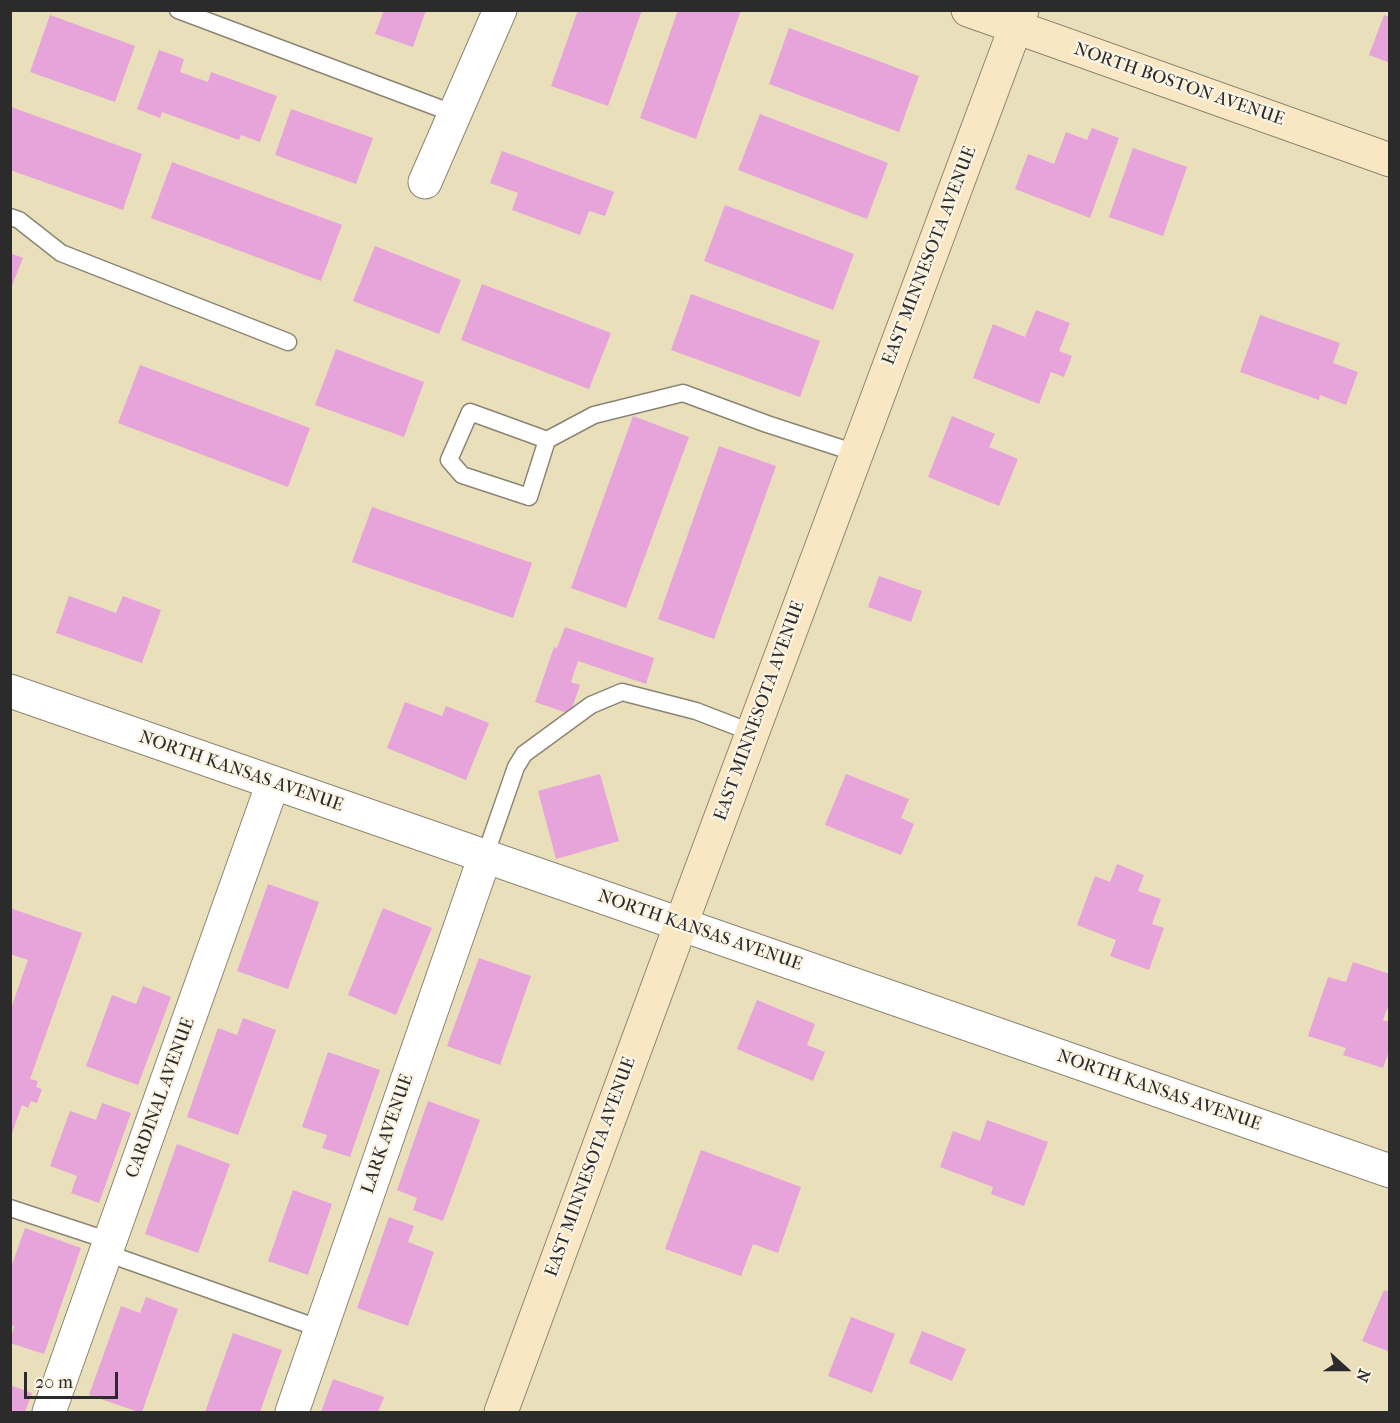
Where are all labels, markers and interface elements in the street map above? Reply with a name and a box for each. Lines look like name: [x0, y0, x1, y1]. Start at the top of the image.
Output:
street label: NORTH BOSTON AVENUE: [1071, 39, 1287, 131]
street label: EAST MINNESOTA AVENUE: [878, 144, 982, 368]
street label: EAST MINNESOTA AVENUE: [710, 598, 810, 824]
street label: NORTH KANSAS AVENUE: [136, 727, 346, 817]
street label: NORTH KANSAS AVENUE: [595, 886, 805, 976]
street label: CARDINAL AVENUE: [122, 1015, 200, 1181]
street label: NORTH KANSAS AVENUE: [1054, 1046, 1264, 1136]
street label: EAST MINNESOTA AVENUE: [541, 1054, 641, 1280]
street label: LARK AVENUE: [357, 1072, 419, 1196]
north arrow: [1316, 1339, 1376, 1399]
scale bar: [27, 1360, 122, 1398]
text: N: [1352, 1367, 1374, 1385]
text: 20 m: [35, 1372, 73, 1393]

